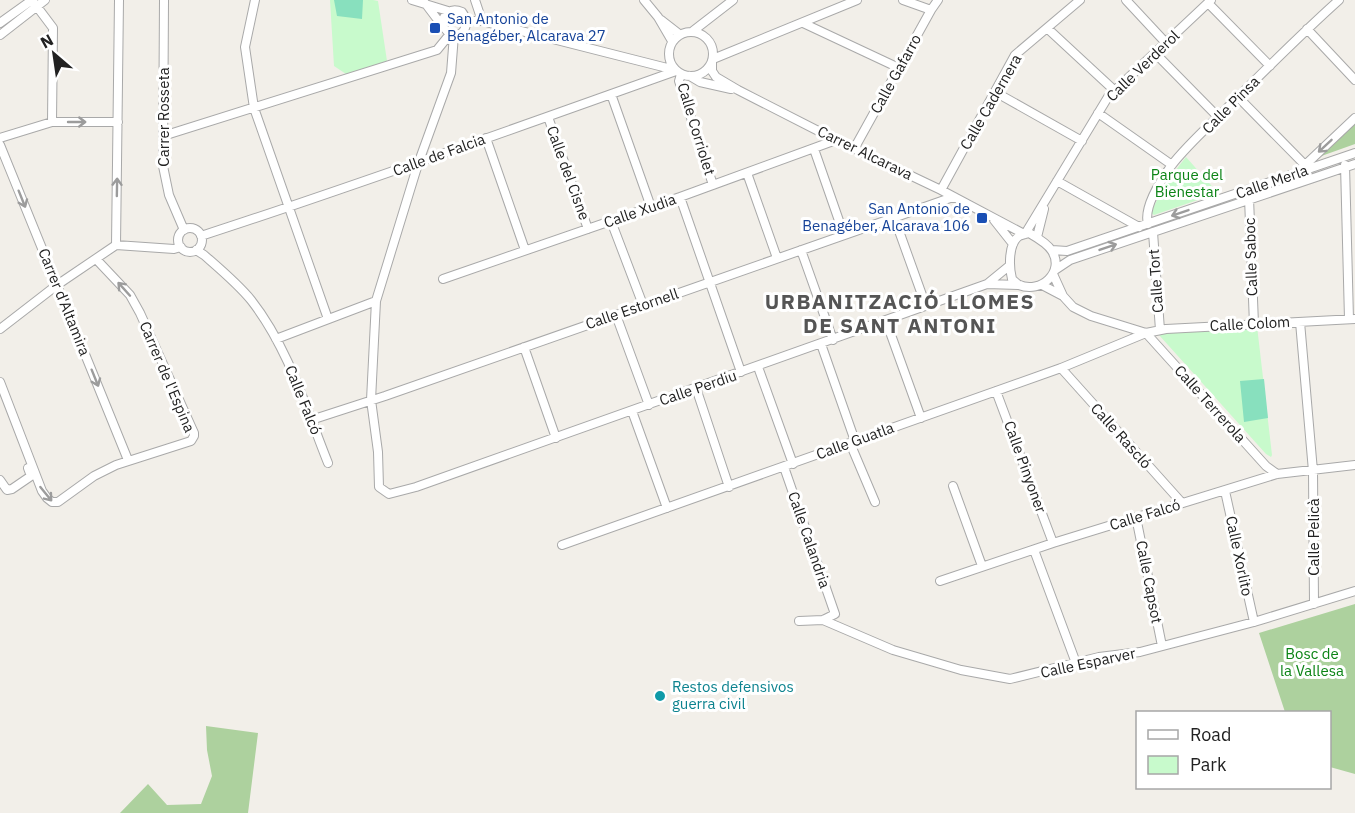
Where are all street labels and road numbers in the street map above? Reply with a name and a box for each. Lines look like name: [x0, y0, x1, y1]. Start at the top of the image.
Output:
street label: Calle Verderol: [1102, 26, 1183, 105]
street label: Calle Gafarro: [866, 31, 925, 117]
street label: Calle Cadernera: [956, 51, 1026, 153]
street label: Carrer Rosseta: [154, 67, 173, 167]
street label: Calle Pinsa: [1198, 72, 1263, 137]
street label: Calle Corriolet: [673, 80, 720, 177]
street label: Carrer Alcarava: [815, 121, 916, 184]
street label: Calle del Cisne: [543, 123, 594, 223]
street label: Calle de Falcia: [390, 129, 488, 180]
street label: Calle Merla: [1233, 160, 1310, 203]
street label: Calle Xudia: [601, 189, 678, 232]
street label: Calle Saboc: [1240, 217, 1261, 297]
street label: Carrer d'Altamira: [34, 245, 95, 358]
street label: Calle Tort: [1144, 248, 1167, 314]
street label: Calle Estornell: [583, 284, 681, 333]
street label: Calle Colom: [1209, 312, 1291, 335]
street label: Carrer de l'Espina: [136, 318, 199, 435]
street label: Calle Terrerola: [1170, 361, 1250, 446]
street label: Calle Falcó: [281, 362, 326, 437]
street label: Calle Perdiu: [657, 365, 739, 410]
street label: Calle Rascló: [1087, 399, 1156, 472]
street label: Calle Guatla: [813, 418, 896, 463]
street label: Calle Pinyoner: [1000, 418, 1051, 516]
street label: Calle Calandria: [784, 489, 835, 591]
street label: Calle Falcó: [1107, 495, 1182, 534]
street label: Calle Pelicà: [1304, 498, 1323, 576]
street label: Calle Xorlito: [1222, 514, 1257, 598]
street label: Calle Capsot: [1132, 539, 1167, 625]
street label: Calle Esparver: [1039, 643, 1138, 682]

